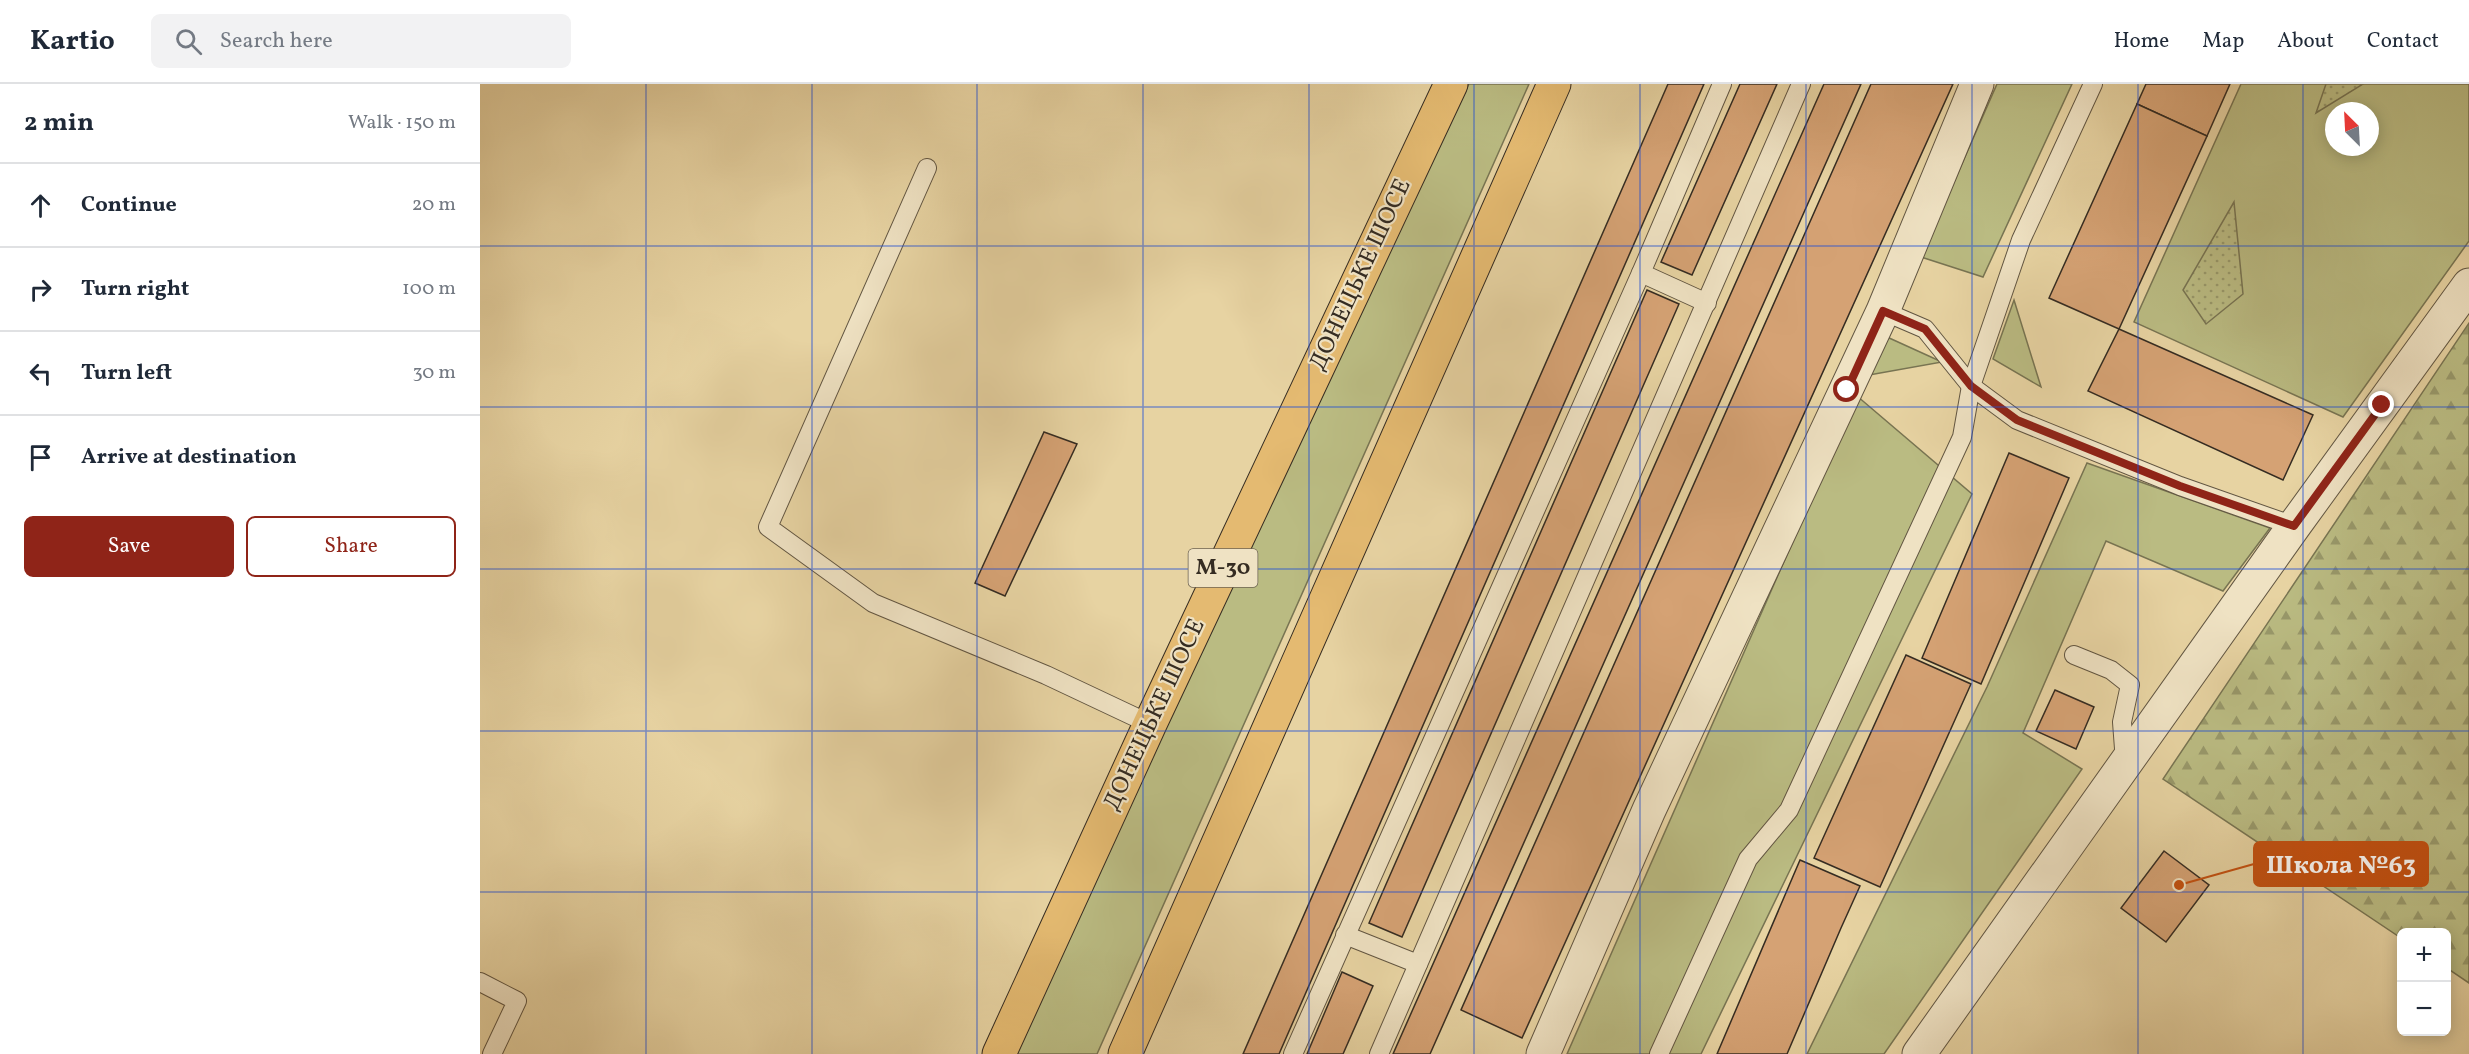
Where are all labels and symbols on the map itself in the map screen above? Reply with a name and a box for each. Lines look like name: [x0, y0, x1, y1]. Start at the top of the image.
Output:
north arrow: [2325, 102, 2379, 156]
street label: ДОНЕЦЬКЕ ШОСЕ: [1302, 174, 1420, 376]
route start: [1833, 376, 1859, 402]
route end: [2368, 391, 2394, 417]
road number: М-30: [1188, 549, 1257, 587]
street label: ДОНЕЦЬКЕ ШОСЕ: [1096, 614, 1214, 816]
callout: Школа №63: [2254, 842, 2428, 886]
text: Школа №63: [2266, 848, 2416, 884]

